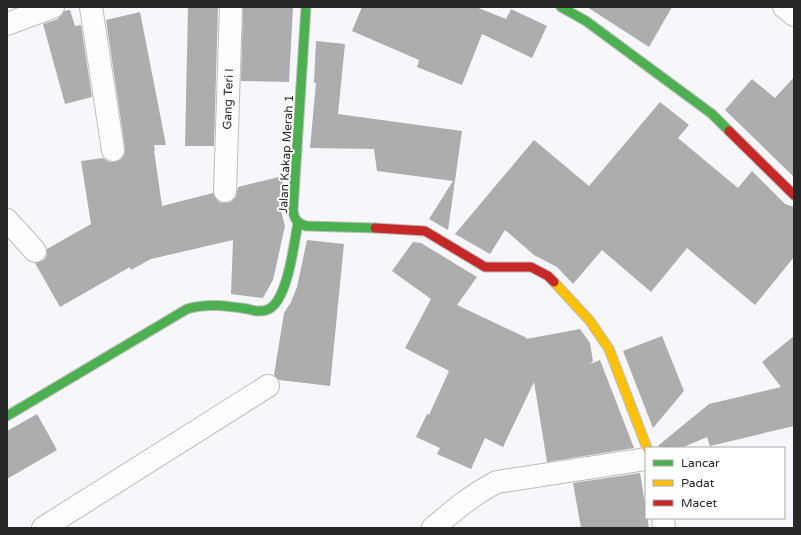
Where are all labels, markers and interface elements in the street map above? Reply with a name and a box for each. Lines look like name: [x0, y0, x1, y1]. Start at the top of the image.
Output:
street label: Gang Teri I: [220, 68, 236, 130]
street label: Jalan Kakap Merah 1: [276, 94, 296, 214]
legend: [645, 447, 785, 519]
text: Lancar: [681, 456, 720, 470]
text: Padat: [681, 476, 715, 490]
text: Macet: [681, 496, 717, 510]

